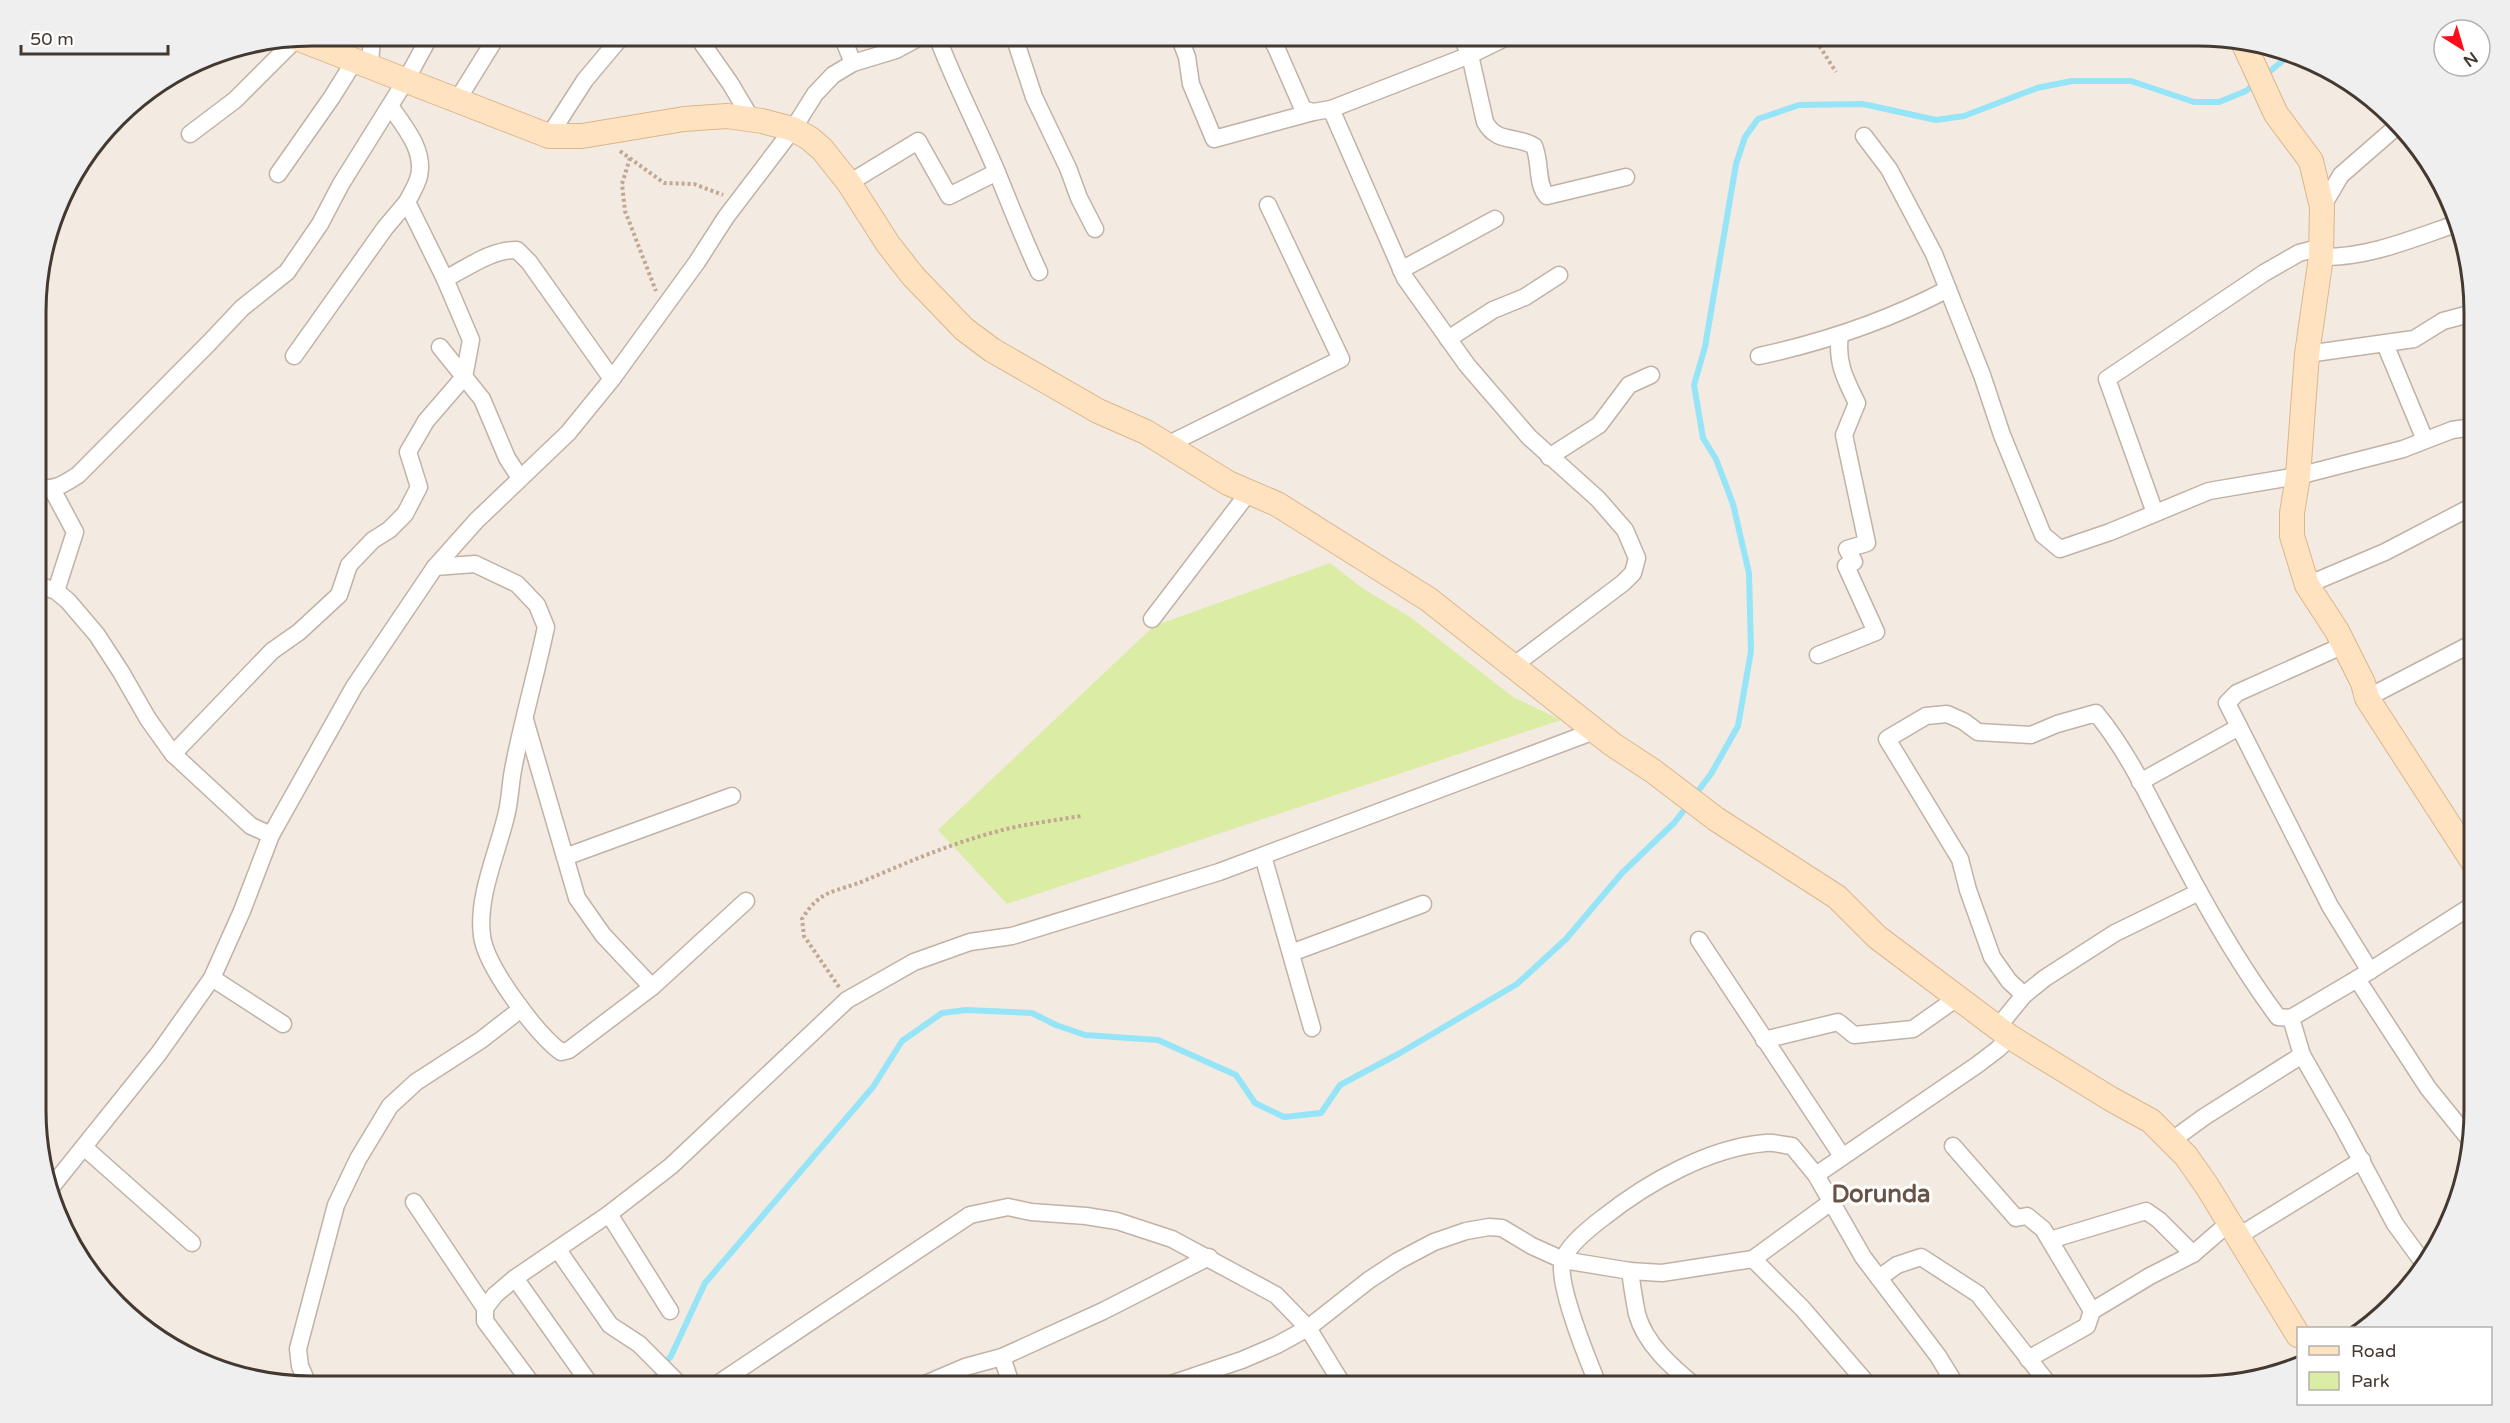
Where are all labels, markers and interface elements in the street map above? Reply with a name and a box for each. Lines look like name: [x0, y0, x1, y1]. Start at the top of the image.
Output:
scale bar: [21, 18, 168, 56]
north arrow: [2432, 18, 2492, 78]
text: 50 m: [30, 28, 74, 50]
text: N: [2459, 47, 2482, 71]
district label: Dorunda: [1831, 1180, 1931, 1209]
legend: [2297, 1327, 2492, 1405]
text: Road: [2351, 1340, 2396, 1362]
text: Park: [2351, 1370, 2390, 1392]

